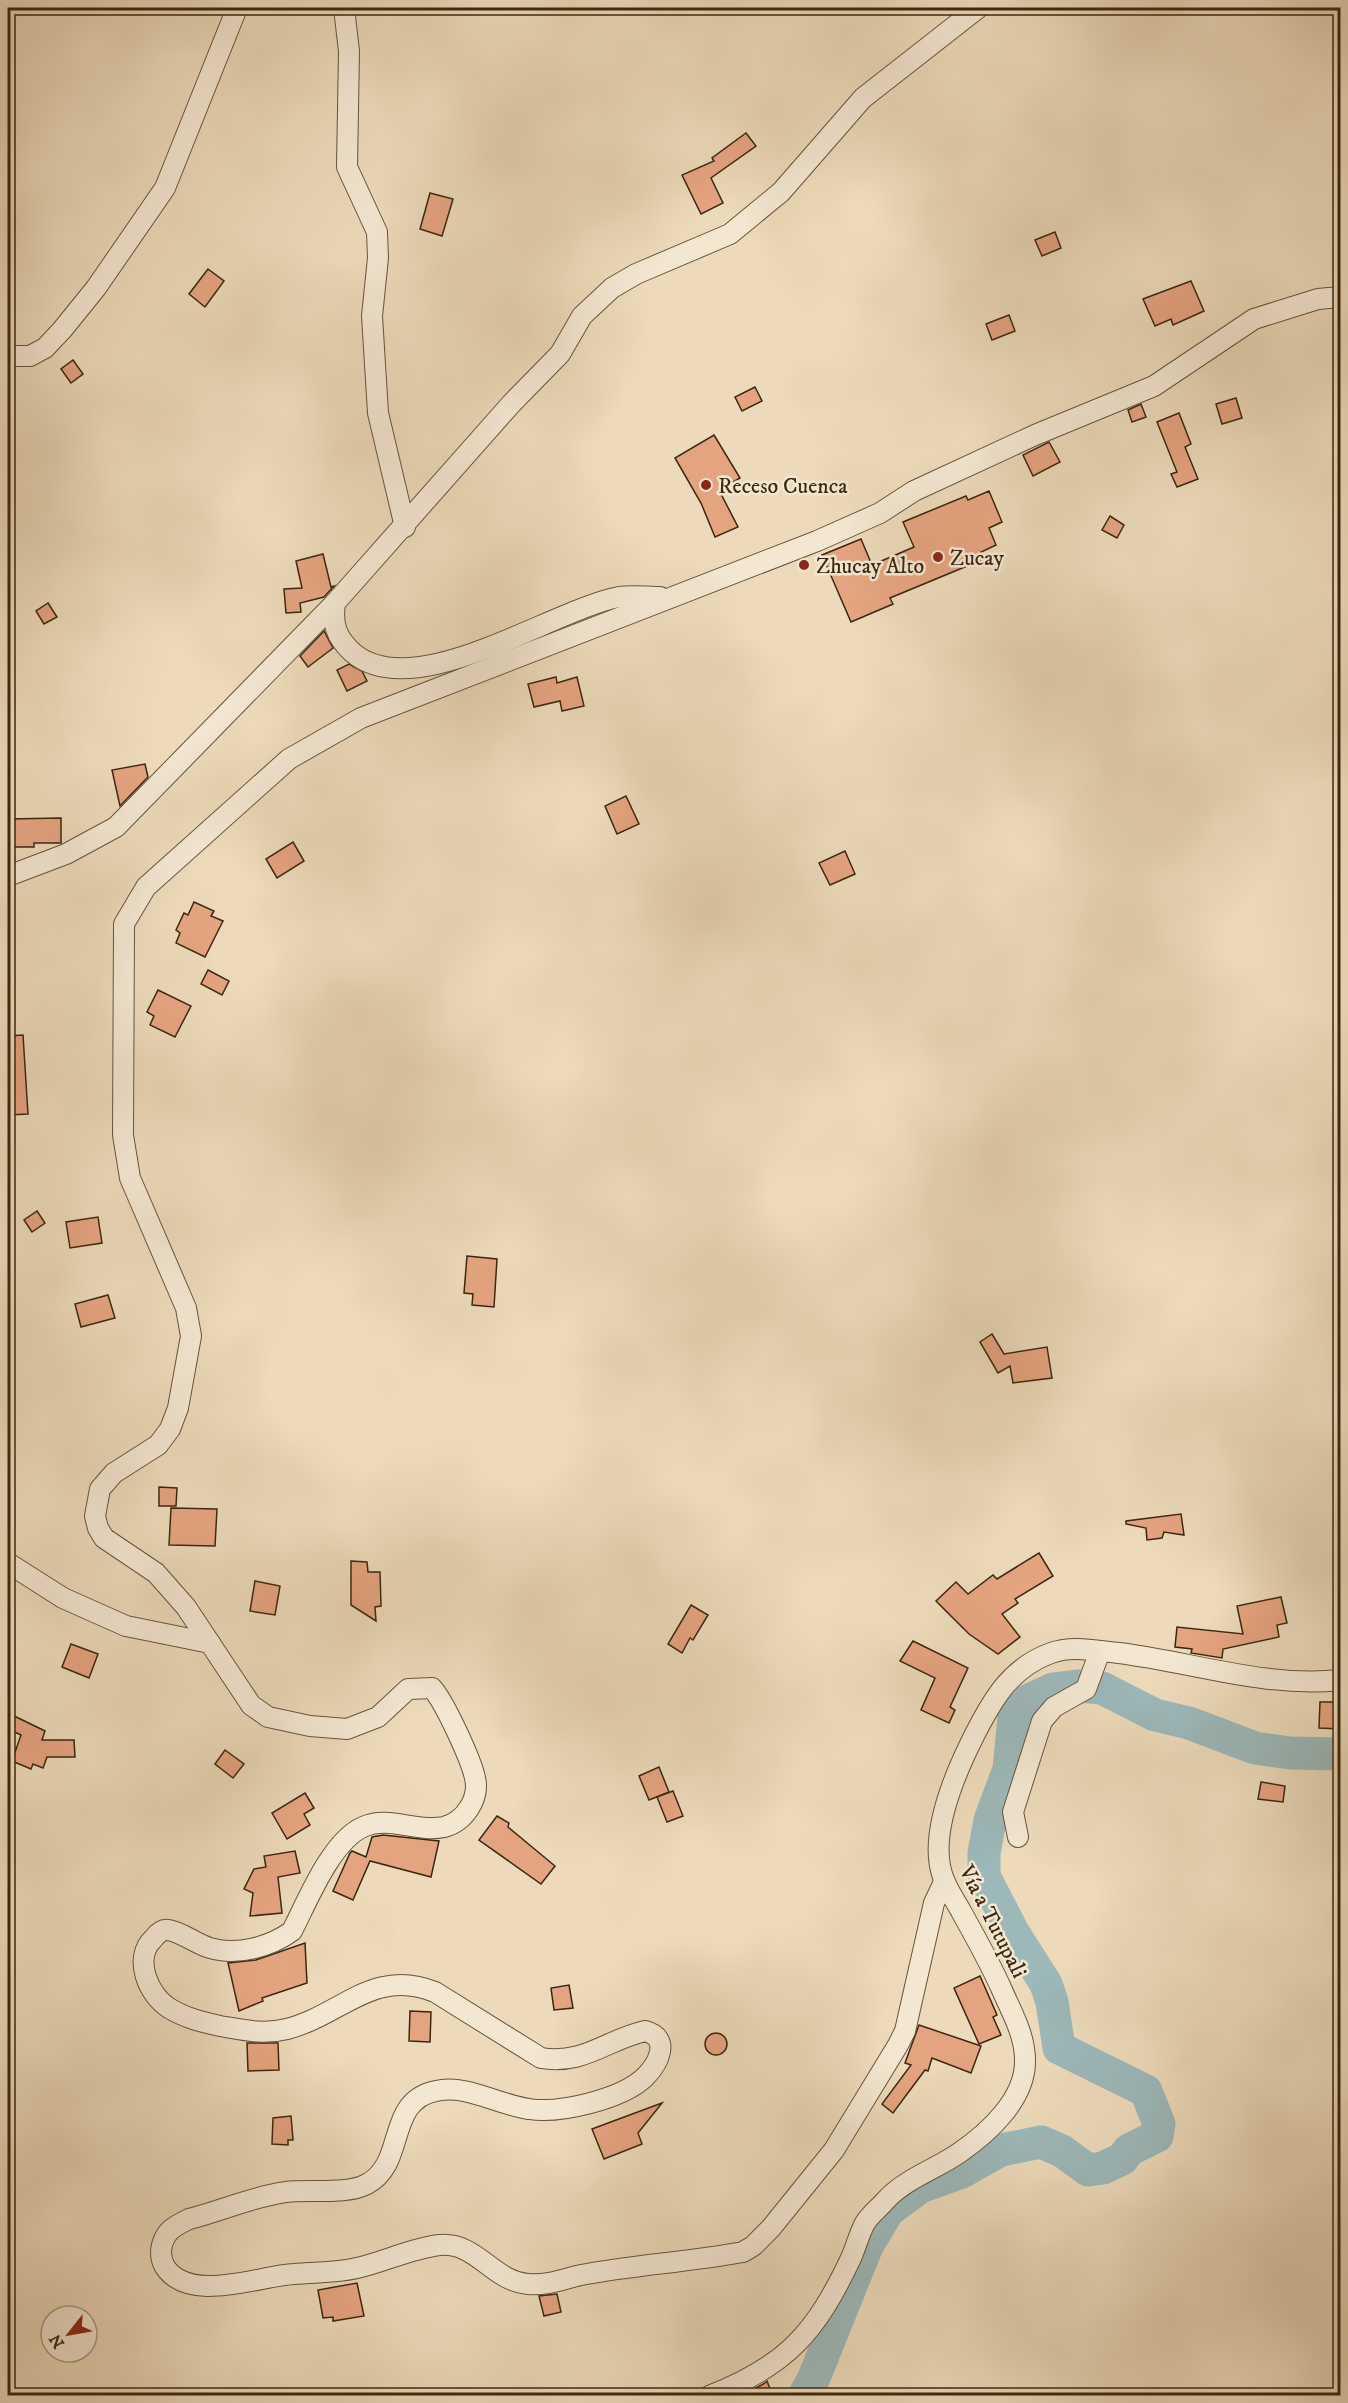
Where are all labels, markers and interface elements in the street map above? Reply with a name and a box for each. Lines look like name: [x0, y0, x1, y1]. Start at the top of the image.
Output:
place label: Receso Cuenca: [718, 473, 848, 500]
marker: Receso Cuenca: [699, 478, 713, 492]
place label: Zucay: [950, 545, 1004, 572]
marker: Zucay: [931, 550, 945, 564]
place label: Zhucay Alto: [816, 553, 924, 580]
marker: Zhucay Alto: [797, 558, 811, 572]
street label: Vía a Tutupali: [952, 1860, 1033, 1983]
north arrow: [39, 2304, 99, 2364]
text: N: [45, 2330, 69, 2352]

